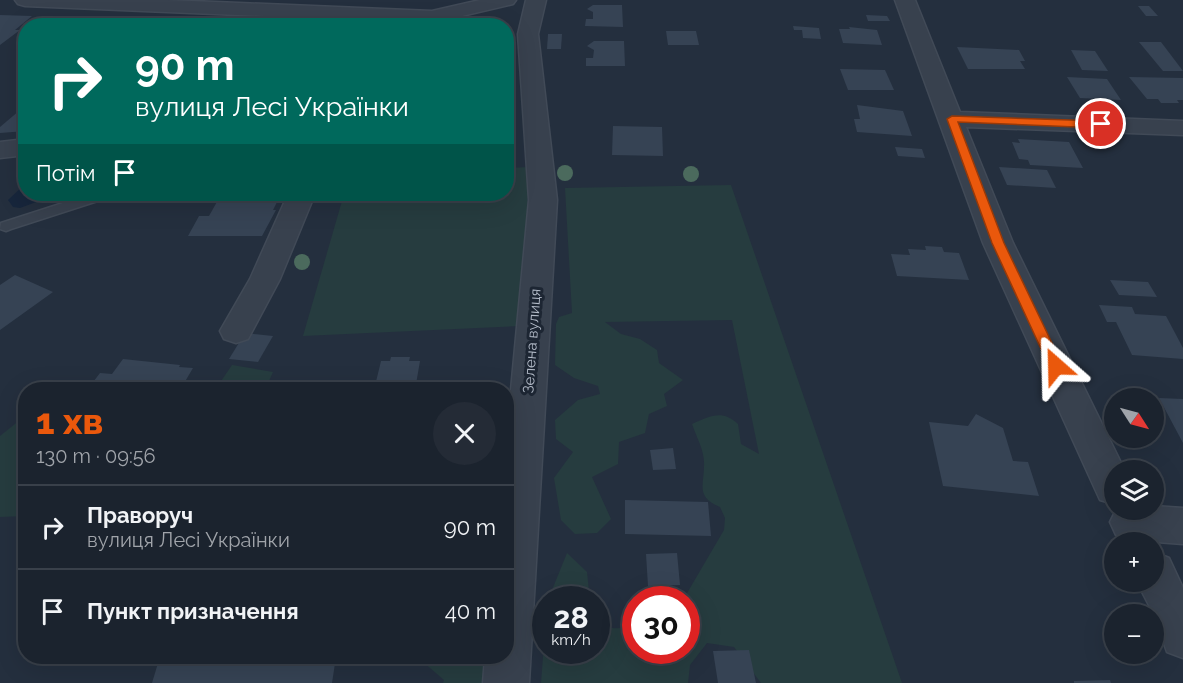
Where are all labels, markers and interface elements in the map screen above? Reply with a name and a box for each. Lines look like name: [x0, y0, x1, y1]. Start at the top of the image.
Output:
text: 90 m: [135, 41, 235, 90]
icon: right: [36, 42, 114, 120]
text: вулиця Лесі Українки: [135, 91, 409, 122]
pin: [1075, 98, 1126, 149]
icon: arrive: [1084, 107, 1117, 140]
icon: arrive: [108, 156, 141, 189]
text: Потім: [36, 160, 96, 186]
street label: Зелена вулиця: [519, 288, 545, 394]
position arrow: [1024, 334, 1088, 398]
north arrow: [1104, 388, 1164, 448]
map controls: [1104, 388, 1164, 664]
text: 1 хв: [36, 400, 103, 442]
button: close: [433, 402, 496, 465]
text: 130 m · 09:56: [36, 444, 156, 468]
button: layers: [1104, 460, 1164, 520]
text: Праворуч: [87, 502, 193, 528]
icon: right: [36, 511, 69, 544]
text: 90 m: [444, 514, 496, 540]
text: вулиця Лесі Українки: [87, 528, 290, 552]
button: +: [1104, 532, 1164, 592]
speed limit sign: 30: [622, 586, 700, 664]
icon: arrive: [36, 595, 69, 628]
text: Пункт призначення: [87, 598, 299, 624]
text: 40 m: [445, 598, 496, 624]
text: 28: [553, 600, 589, 635]
button: −: [1104, 604, 1164, 664]
text: km/h: [551, 631, 591, 649]

